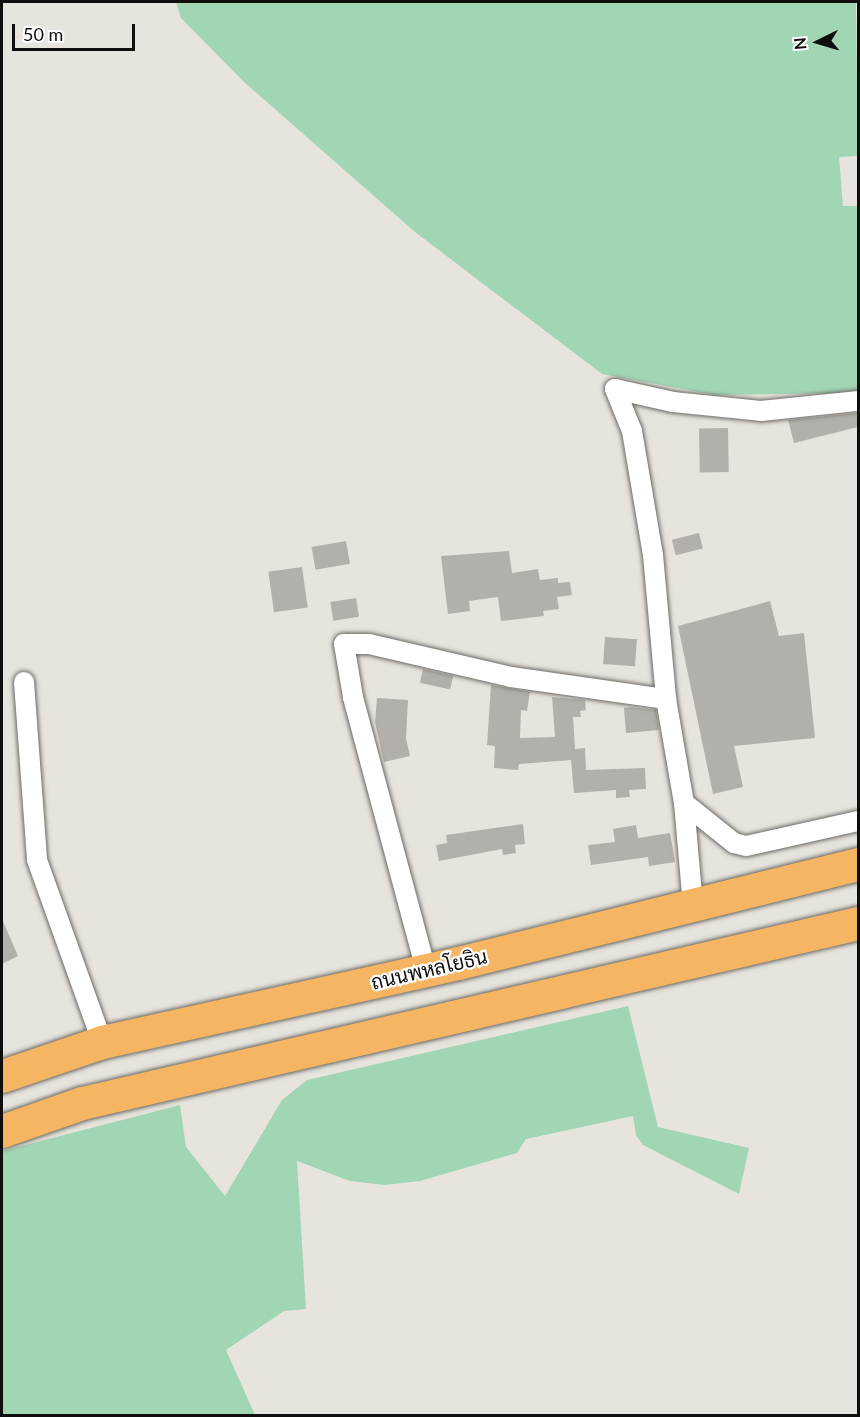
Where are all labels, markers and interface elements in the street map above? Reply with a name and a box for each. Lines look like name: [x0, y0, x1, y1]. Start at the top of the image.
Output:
scale bar: [15, 12, 138, 50]
north arrow: [788, 12, 848, 72]
text: 50 m: [23, 23, 63, 45]
text: N: [790, 37, 810, 51]
street label: ถนนพหลโยธิน: [369, 944, 489, 994]

